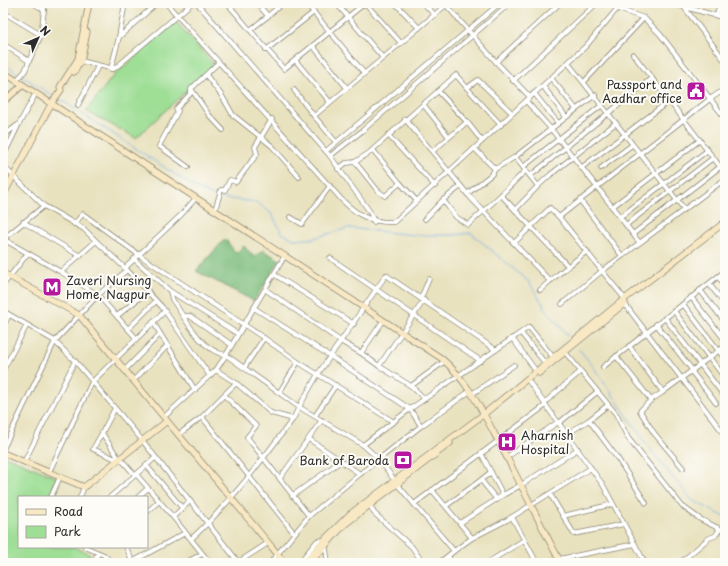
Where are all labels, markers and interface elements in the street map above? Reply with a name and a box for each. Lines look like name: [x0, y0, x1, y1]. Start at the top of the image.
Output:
north arrow: [18, 18, 58, 58]
text: N: [36, 21, 55, 40]
place label: Passport and Aadhar office: [602, 75, 683, 107]
public building icon: Passport and Aadhar office: [685, 80, 707, 102]
place label: Zaveri Nursing Home, Nagpur: [66, 271, 152, 303]
metro station icon: Zaveri Nursing Home, Nagpur: [41, 276, 63, 298]
place label: Aharnish Hospital: [521, 426, 574, 458]
hospital icon: Aharnish Hospital: [496, 431, 518, 453]
bank icon: Bank of Baroda: [392, 449, 414, 471]
place label: Bank of Baroda: [299, 451, 390, 469]
legend: [18, 496, 148, 548]
text: Road: [54, 502, 83, 520]
text: Park: [54, 522, 81, 540]

